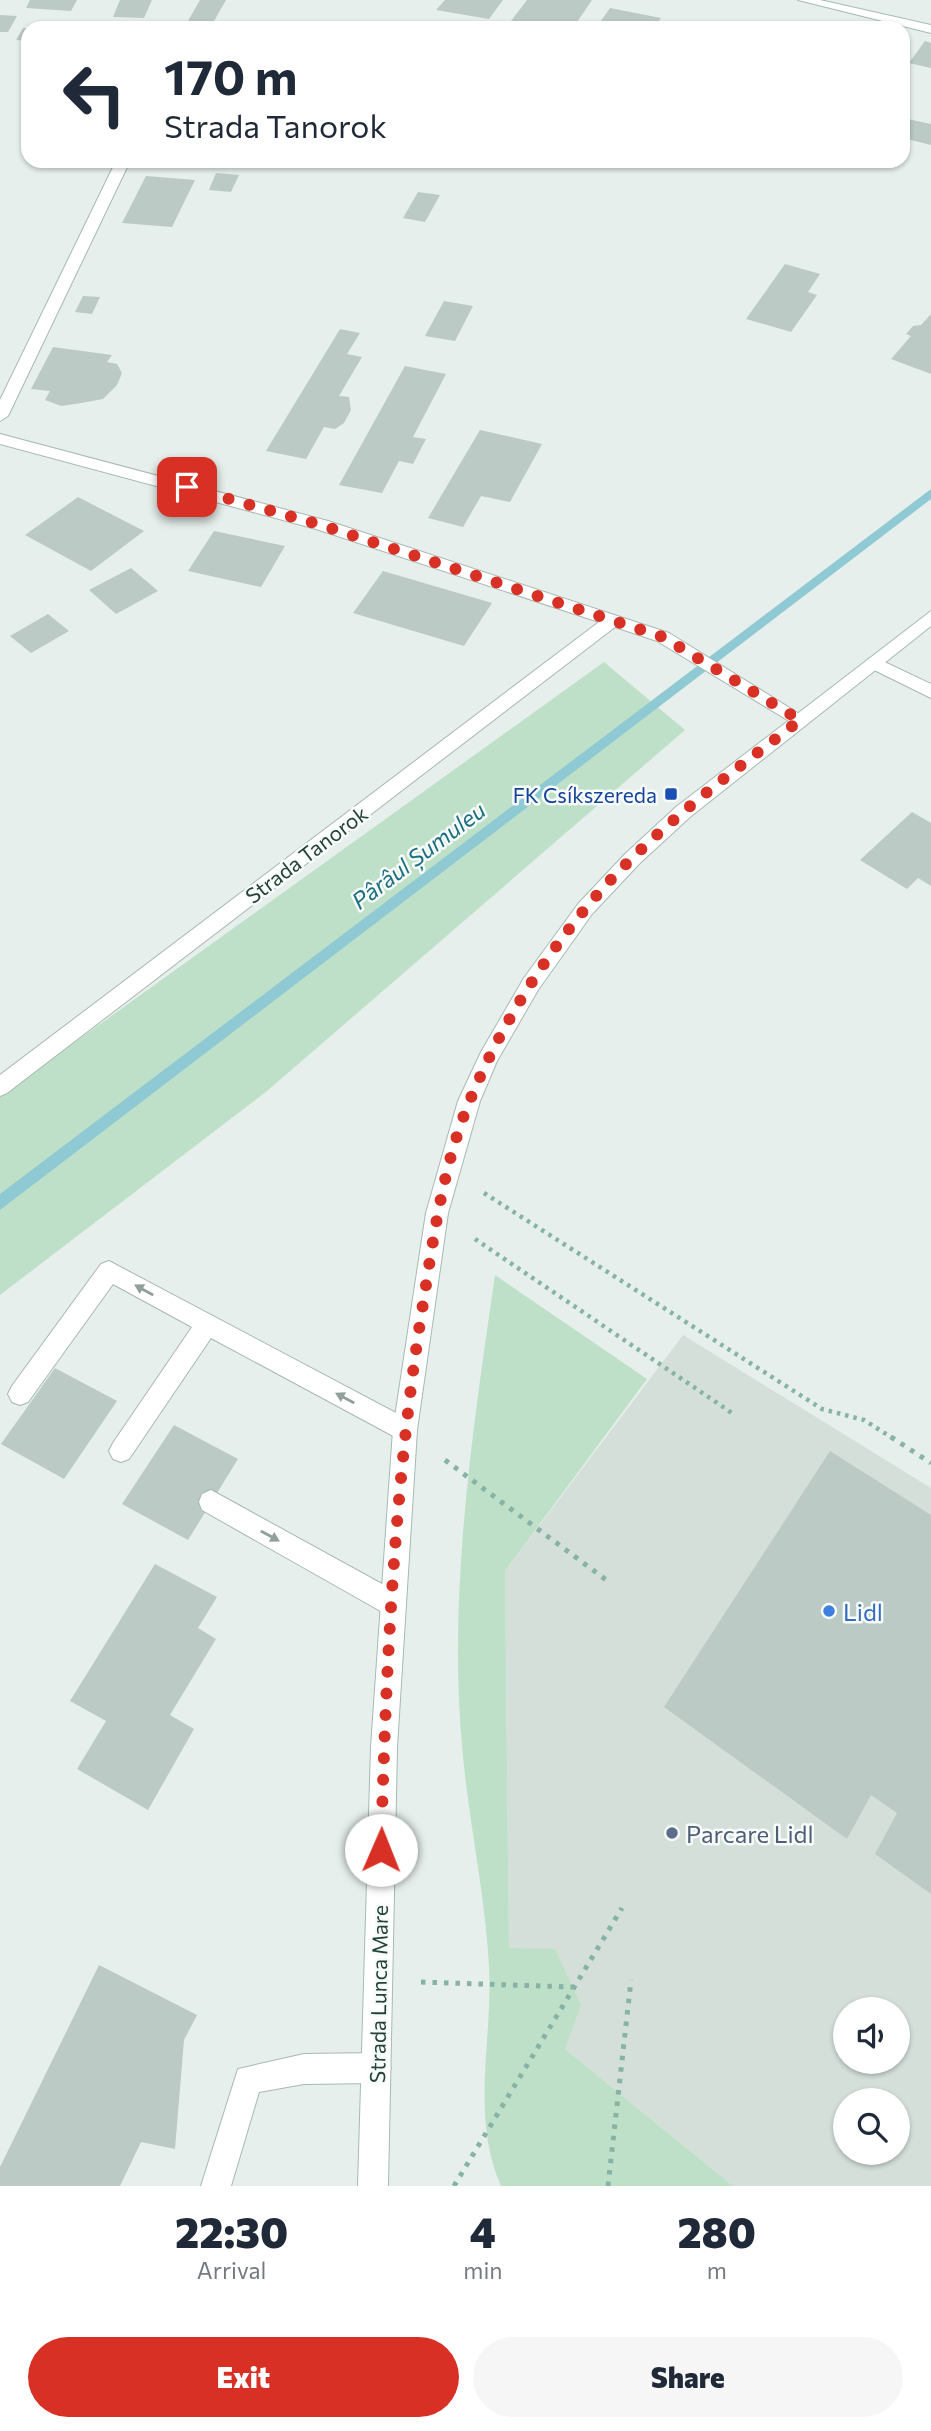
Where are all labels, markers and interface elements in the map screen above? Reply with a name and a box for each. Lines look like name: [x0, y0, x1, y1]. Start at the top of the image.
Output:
text: 170 m: [164, 45, 297, 105]
icon: left: [49, 49, 140, 140]
text: Strada Tanorok: [164, 105, 387, 145]
pin: [157, 457, 217, 517]
icon: arrive: [168, 468, 206, 506]
place label: FK Csíkszereda: [513, 782, 657, 807]
marker: FK Csíkszereda: [663, 786, 679, 802]
water label: Pârâul Șumuleu: [346, 795, 492, 916]
street label: Strada Tanorok: [240, 800, 372, 908]
one-way arrow: [135, 1284, 154, 1296]
one-way arrow: [335, 1392, 354, 1404]
one-way arrow: [261, 1530, 280, 1542]
place label: Lidl: [843, 1597, 883, 1626]
marker: Lidl: [821, 1603, 837, 1619]
position arrow: [344, 1813, 418, 1887]
place label: Parcare Lidl: [686, 1819, 814, 1848]
marker: Parcare Lidl: [664, 1825, 680, 1841]
street label: Strada Lunca Mare: [364, 1905, 392, 2083]
map controls: [833, 1997, 910, 2165]
button: sound: [833, 1997, 910, 2074]
button: search: [833, 2088, 910, 2165]
text: 22:30: [175, 2205, 288, 2257]
text: 4: [470, 2205, 496, 2257]
text: 280: [678, 2205, 756, 2257]
text: Arrival: [197, 2256, 266, 2284]
text: min: [463, 2256, 503, 2284]
text: m: [707, 2256, 727, 2284]
button: Exit: [28, 2337, 459, 2417]
button: Share: [473, 2337, 903, 2417]

